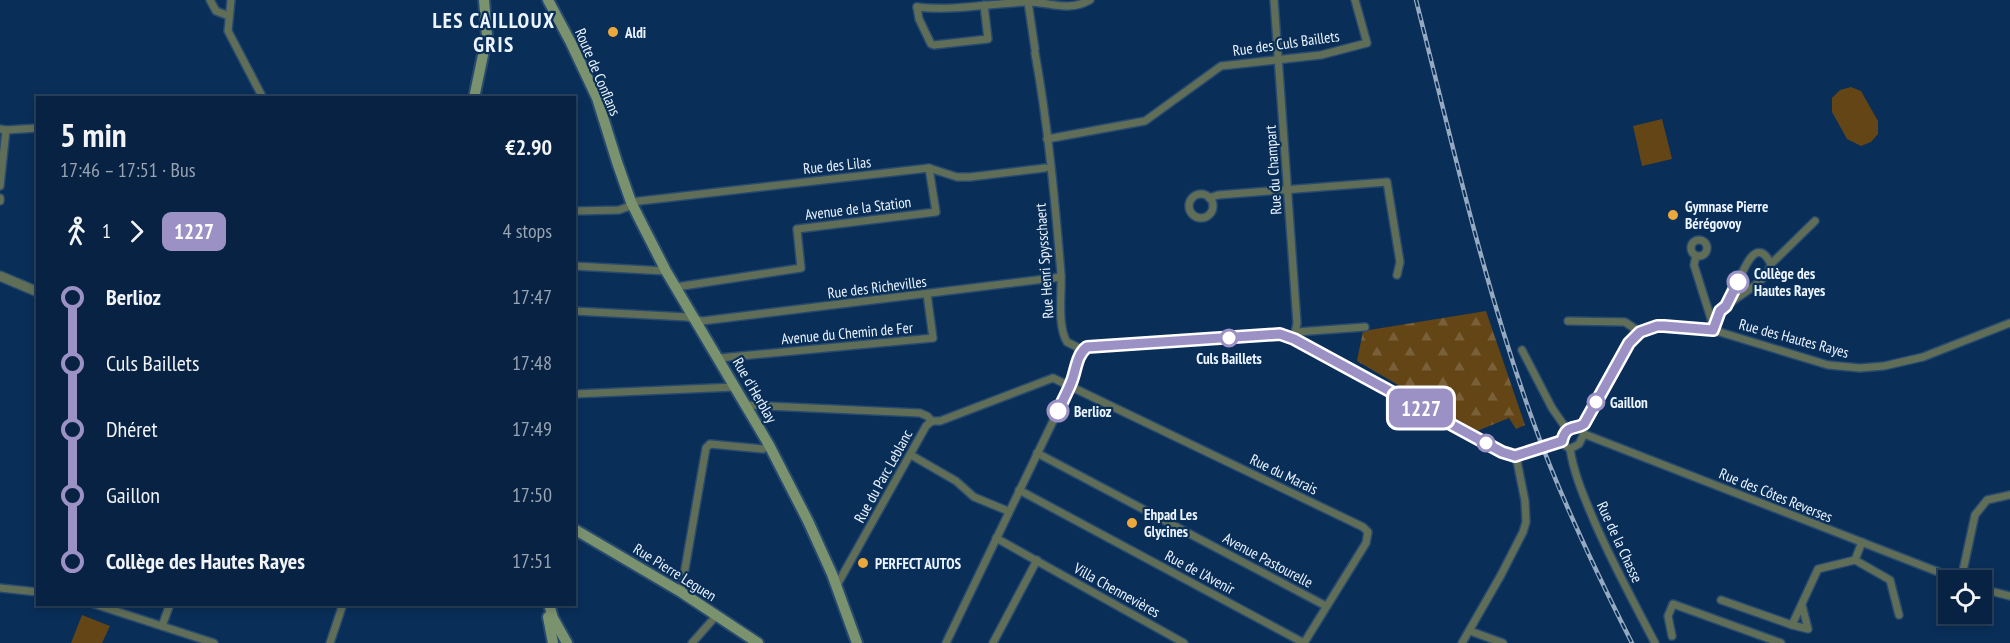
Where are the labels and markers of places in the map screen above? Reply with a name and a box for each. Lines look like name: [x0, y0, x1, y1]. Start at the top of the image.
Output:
place label: Aldi: [624, 23, 646, 42]
marker: Aldi: [606, 25, 620, 39]
place label: Gymnase Pierre Bérégovoy: [1685, 197, 1768, 233]
marker: Gymnase Pierre Bérégovoy: [1666, 208, 1680, 222]
place label: Collège des Hautes Rayes: [1754, 264, 1825, 300]
marker: Collège des Hautes Rayes: [1727, 271, 1749, 293]
marker: Culs Baillets: [1220, 329, 1238, 347]
place label: Culs Baillets: [1196, 349, 1262, 368]
marker: Gaillon: [1587, 393, 1605, 411]
place label: Gaillon: [1610, 393, 1648, 412]
marker: Berlioz: [1047, 400, 1069, 422]
place label: Berlioz: [1074, 402, 1112, 421]
unlabelled marker: [1477, 434, 1495, 452]
place label: Ehpad Les Glycines: [1144, 505, 1197, 541]
marker: Ehpad Les Glycines: [1125, 516, 1139, 530]
place label: PERFECT AUTOS: [875, 554, 962, 573]
marker: PERFECT AUTOS: [856, 556, 870, 570]

